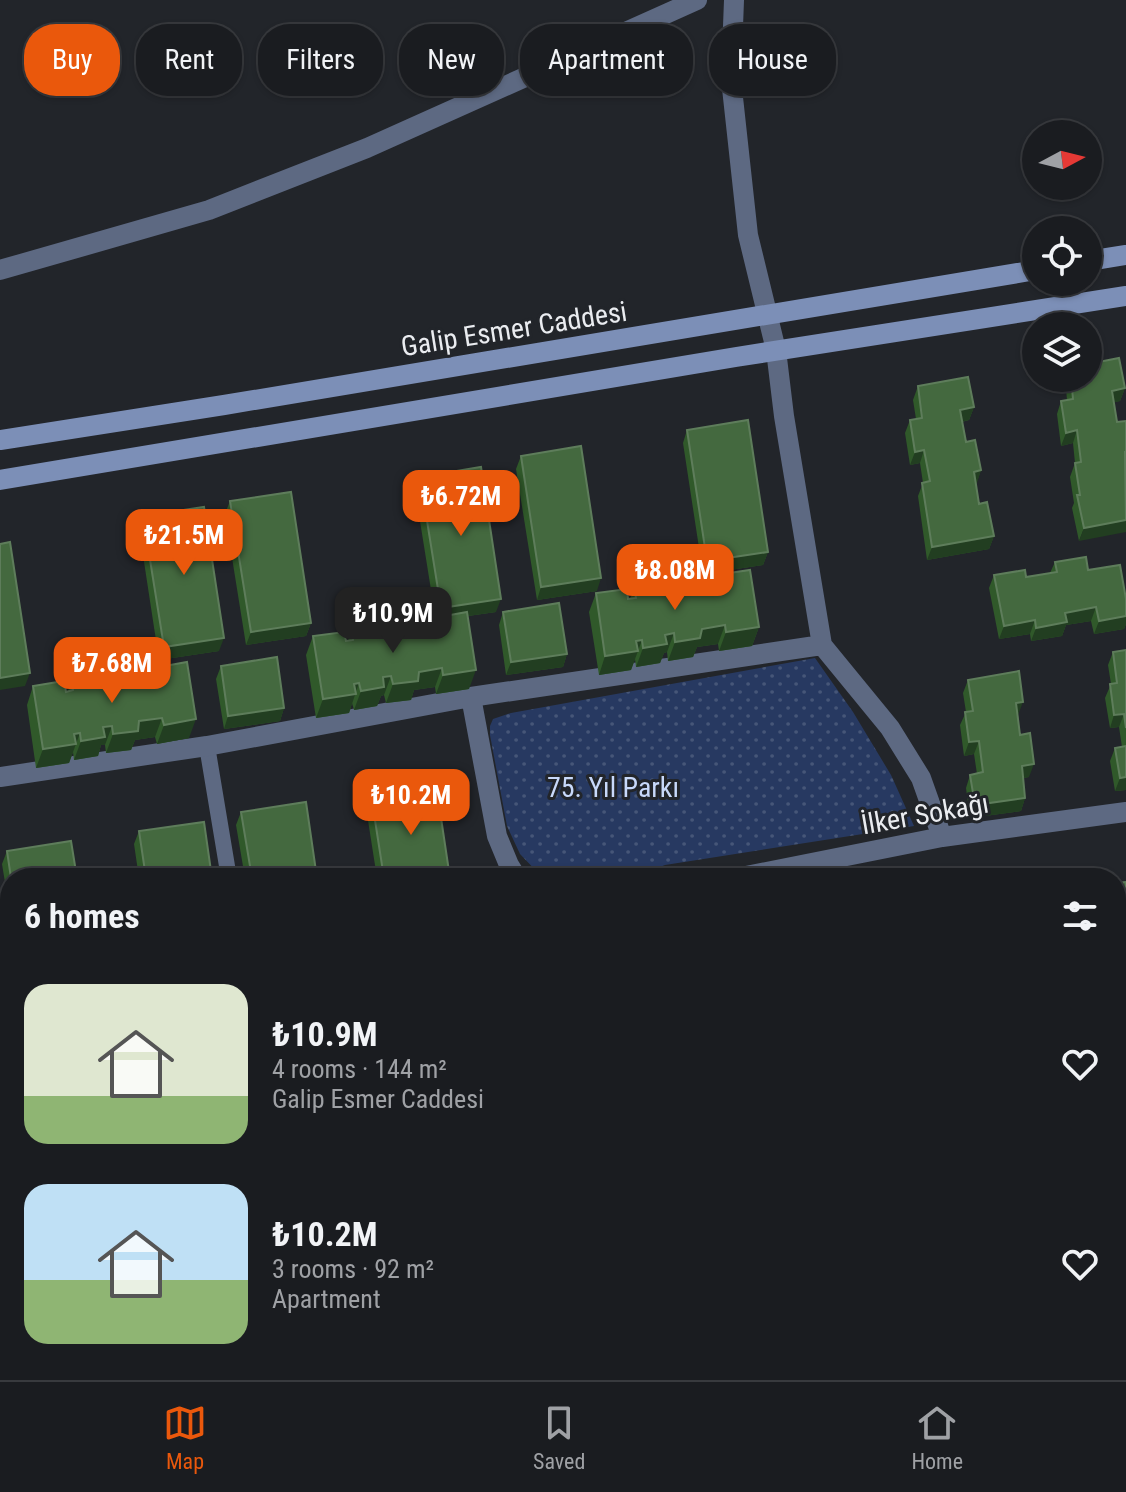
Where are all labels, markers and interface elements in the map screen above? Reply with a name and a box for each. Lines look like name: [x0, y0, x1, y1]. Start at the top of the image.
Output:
chip: Buy: [24, 24, 120, 96]
chip: Rent: [136, 24, 242, 96]
chip: Filters: [258, 24, 383, 96]
chip: New: [399, 24, 504, 96]
chip: Apartment: [520, 24, 693, 96]
chip: House: [709, 24, 836, 96]
north arrow: [1022, 120, 1102, 200]
map controls: [1022, 120, 1102, 392]
button: locate: [1022, 216, 1102, 296]
street label: Galip Esmer Caddesi: [399, 295, 629, 363]
button: layers: [1022, 312, 1102, 392]
pin: ₺6.72M: [396, 470, 526, 538]
text: ₺6.72M: [421, 481, 501, 511]
pin: ₺21.5M: [119, 509, 249, 577]
text: ₺21.5M: [144, 520, 224, 550]
pin: ₺8.08M: [610, 544, 740, 612]
text: ₺8.08M: [635, 555, 715, 585]
pin: ₺10.9M: [328, 587, 458, 655]
text: ₺10.9M: [353, 598, 433, 628]
pin: ₺7.68M: [47, 637, 177, 705]
text: ₺7.68M: [72, 648, 152, 678]
pin: ₺10.2M: [346, 769, 476, 837]
park label: 75. Yıl Parkı: [547, 771, 679, 804]
text: ₺10.2M: [371, 780, 451, 810]
street label: İlker Sokağı: [859, 787, 991, 841]
icon: filters: [1058, 894, 1102, 938]
text: 6 homes: [24, 896, 140, 936]
text: ₺10.9M: [272, 1014, 378, 1054]
icon: home: [88, 1016, 184, 1112]
icon: heart: [1058, 1042, 1102, 1086]
text: 4 rooms · 144 m²: [272, 1054, 447, 1084]
text: Galip Esmer Caddesi: [272, 1084, 484, 1114]
text: ₺10.2M: [272, 1214, 378, 1254]
icon: home: [88, 1216, 184, 1312]
icon: heart: [1058, 1242, 1102, 1286]
text: 3 rooms · 92 m²: [272, 1254, 434, 1284]
text: Apartment: [272, 1284, 381, 1314]
tab: Map: [163, 1401, 207, 1474]
tab: Saved: [533, 1401, 585, 1474]
tab: Home: [911, 1401, 963, 1474]

